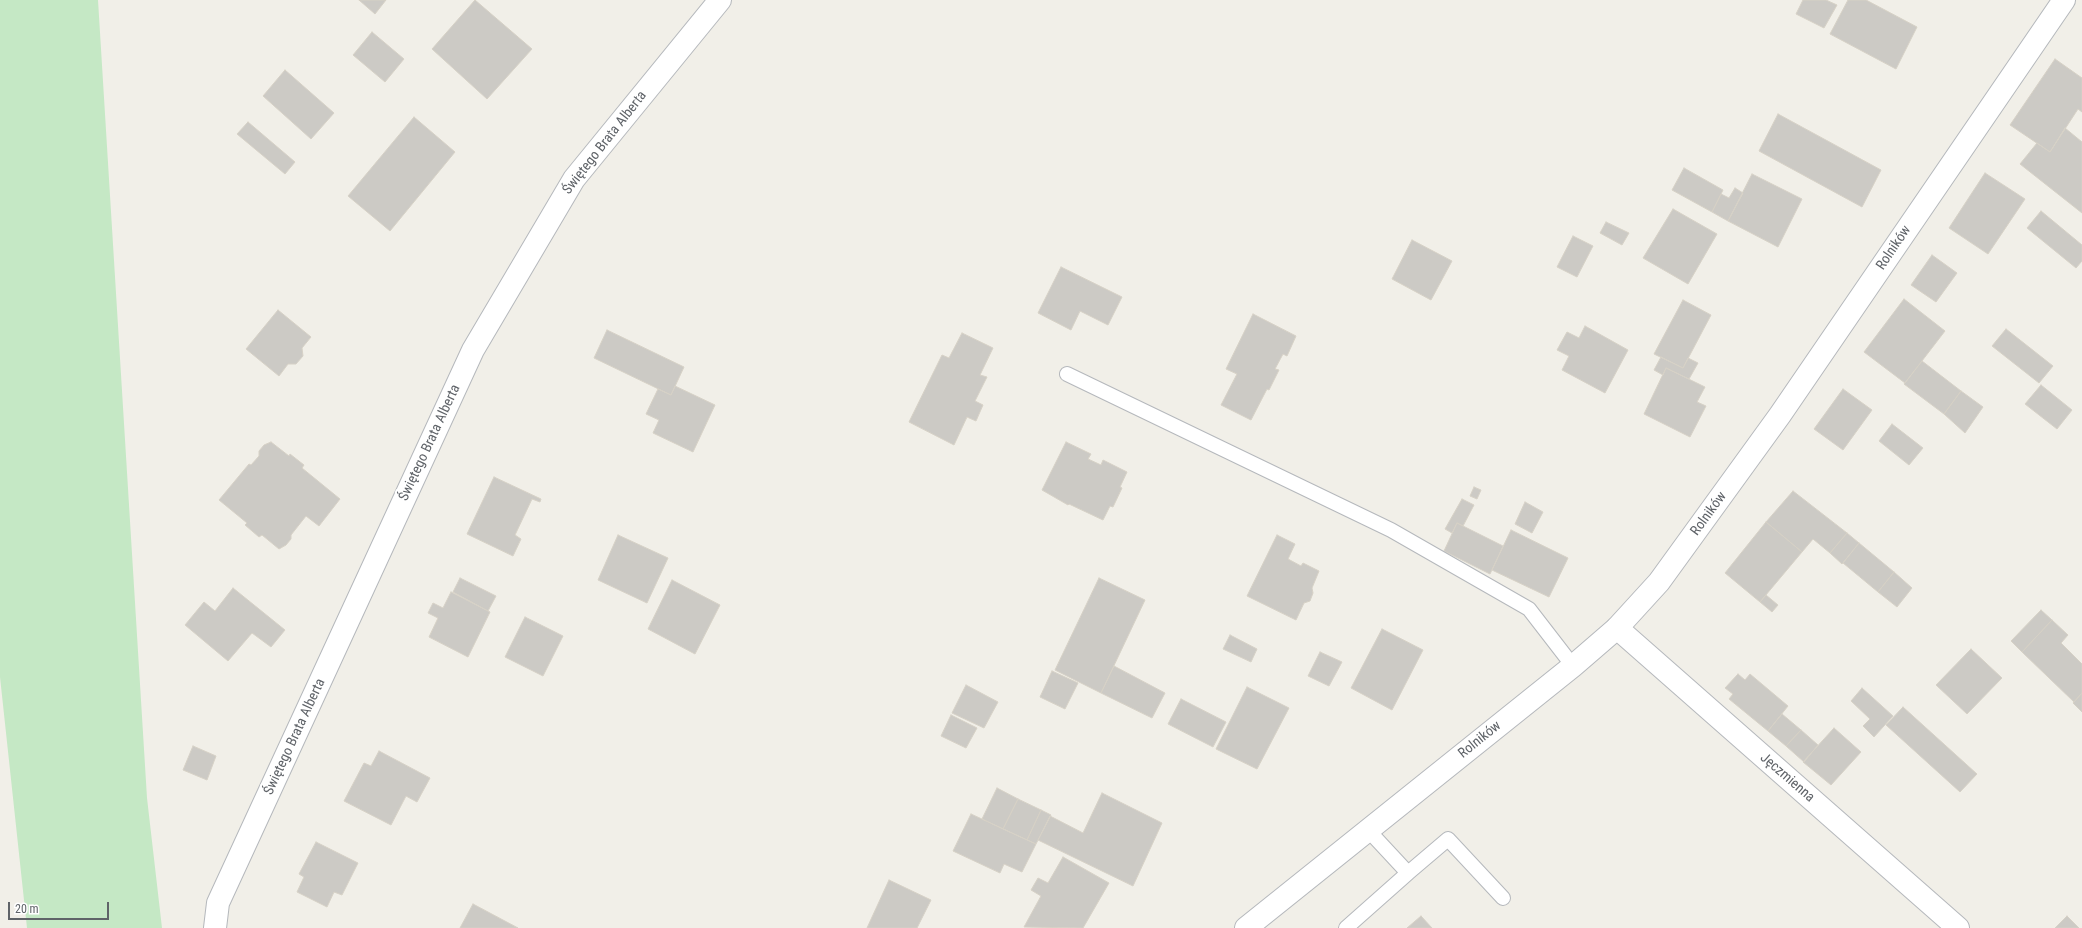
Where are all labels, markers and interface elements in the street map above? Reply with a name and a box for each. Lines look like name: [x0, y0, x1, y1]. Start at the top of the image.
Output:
street label: Świętego Brata Alberta: [559, 88, 651, 198]
street label: Rolników: [1873, 223, 1915, 273]
street label: Świętego Brata Alberta: [396, 382, 464, 504]
street label: Rolników: [1687, 489, 1731, 539]
street label: Świętego Brata Alberta: [261, 676, 329, 798]
street label: Rolników: [1455, 718, 1505, 762]
street label: Jęczmienna: [1756, 750, 1818, 806]
scale bar: [10, 894, 111, 920]
text: 20 m: [15, 902, 39, 916]

